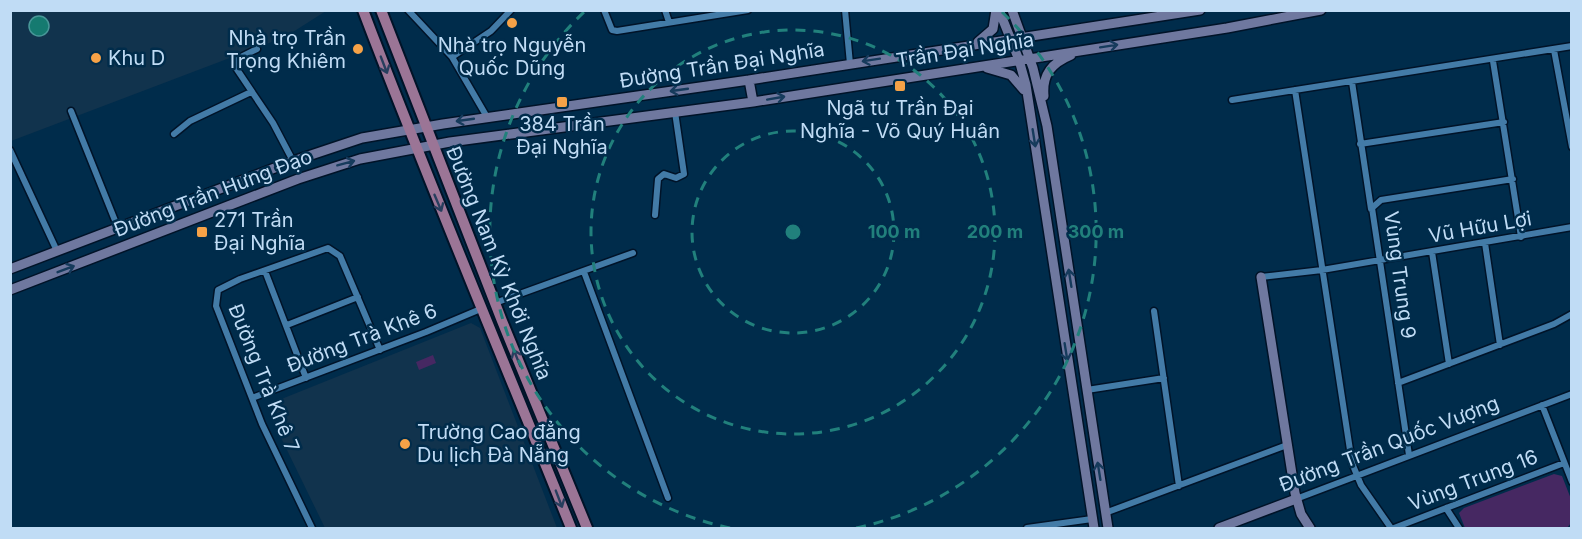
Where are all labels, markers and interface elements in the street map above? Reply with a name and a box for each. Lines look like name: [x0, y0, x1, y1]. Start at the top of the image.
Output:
marker: Nhà trọ Nguyễn Quốc Dũng: [505, 16, 519, 30]
place label: Nhà trọ Trần Trọng Khiêm: [226, 26, 346, 73]
street label: Trần Đại Nghĩa: [894, 27, 1036, 73]
place label: Nhà trọ Nguyễn Quốc Dũng: [438, 33, 586, 80]
street label: Đường Trần Đại Nghĩa: [618, 37, 826, 93]
one-way arrow: [1098, 41, 1118, 52]
marker: Nhà trọ Trần Trọng Khiêm: [351, 42, 365, 56]
place label: Khu D: [108, 46, 165, 70]
marker: Khu D: [89, 51, 103, 65]
one-way arrow: [379, 55, 390, 74]
one-way arrow: [862, 55, 882, 66]
marker: Ngã tư Trần Đại Nghĩa - Võ Quý Huân: [893, 79, 907, 93]
one-way arrow: [669, 85, 689, 96]
one-way arrow: [766, 92, 786, 103]
marker: 384 Trần Đại Nghĩa: [555, 95, 569, 109]
place label: Ngã tư Trần Đại Nghĩa - Võ Quý Huân: [800, 96, 1000, 143]
place label: 384 Trần Đại Nghĩa: [516, 112, 608, 159]
one-way arrow: [455, 115, 475, 126]
one-way arrow: [1029, 128, 1040, 147]
street label: Đường Nam Kỳ Khởi Nghĩa: [441, 143, 557, 383]
street label: Đường Trần Hưng Đạo: [110, 144, 316, 242]
one-way arrow: [336, 157, 355, 168]
one-way arrow: [433, 193, 445, 211]
street label: Vũ Hữu Lợi: [1427, 206, 1533, 248]
place label: 271 Trần Đại Nghĩa: [214, 208, 305, 255]
street label: Vùng Trung 9: [1379, 210, 1421, 340]
text: 100 m: [868, 221, 920, 242]
text: 200 m: [967, 221, 1023, 242]
text: 300 m: [1068, 221, 1124, 242]
centre of rings: [783, 222, 803, 242]
marker: 271 Trần Đại Nghĩa: [195, 225, 209, 239]
one-way arrow: [56, 263, 74, 274]
one-way arrow: [1064, 269, 1075, 288]
street label: Đường Trà Khê 6: [284, 298, 440, 378]
street label: Đường Trà Khê 7: [223, 300, 305, 456]
one-way arrow: [1061, 341, 1072, 361]
one-way arrow: [511, 349, 522, 367]
street label: Đường Trần Quốc Vượng: [1276, 391, 1502, 497]
place label: Trường Cao đẳng Du lịch Đà Nẵng: [417, 420, 581, 467]
marker: Trường Cao đẳng Du lịch Đà Nẵng: [398, 437, 412, 451]
street label: Vùng Trung 16: [1405, 444, 1541, 516]
one-way arrow: [1093, 461, 1104, 481]
one-way arrow: [555, 489, 566, 507]

